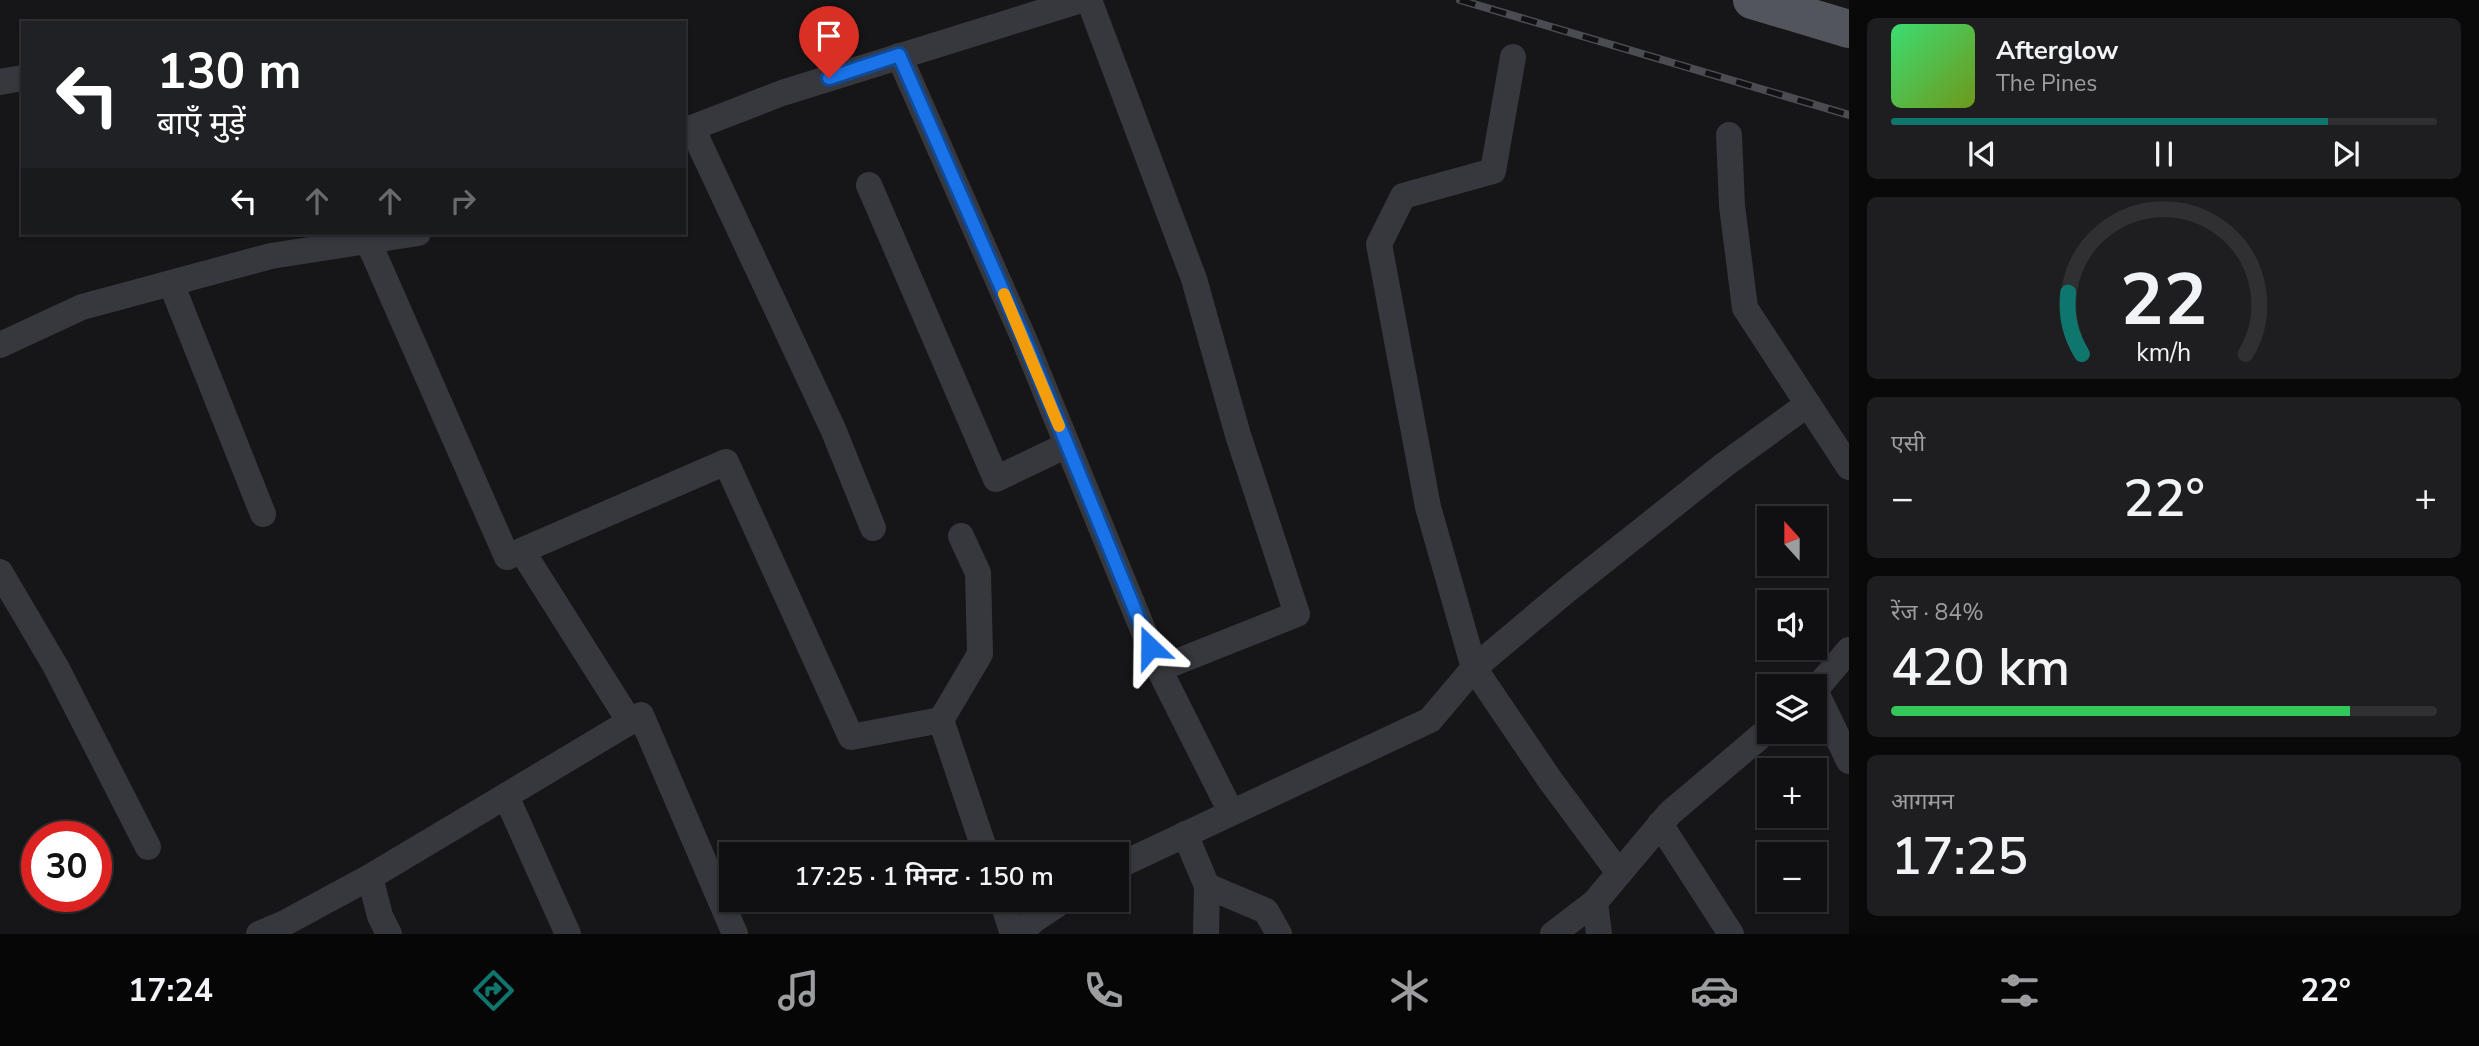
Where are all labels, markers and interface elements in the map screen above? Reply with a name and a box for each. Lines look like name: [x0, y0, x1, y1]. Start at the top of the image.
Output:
pin: [799, 6, 859, 78]
icon: arrive: [810, 17, 848, 55]
text: Afterglow: [1996, 33, 2119, 68]
text: 130 m: [157, 38, 301, 105]
icon: left: [42, 49, 133, 140]
text: The Pines: [1996, 68, 2097, 99]
text: बाएँ मुड़ें: [157, 102, 246, 145]
icon: previous: [1963, 135, 2001, 173]
icon: pause: [2145, 135, 2183, 173]
icon: next: [2327, 135, 2365, 173]
icon: left: [225, 182, 263, 220]
icon: ahead: [298, 182, 336, 220]
icon: ahead: [371, 182, 409, 220]
icon: right: [444, 182, 482, 220]
text: 22: [2120, 250, 2208, 350]
text: km/h: [2136, 336, 2192, 370]
text: एसी: [1891, 428, 1925, 459]
text: 22°: [2123, 463, 2205, 534]
text: −: [1891, 473, 1914, 524]
text: +: [2414, 473, 2437, 524]
north arrow: [1757, 506, 1827, 576]
map controls: [1757, 506, 1827, 912]
button: sound: [1757, 590, 1827, 660]
text: रेंज · 84%: [1891, 597, 1984, 628]
position arrow: [1113, 610, 1187, 684]
text: 420 km: [1891, 632, 2070, 703]
button: layers: [1757, 674, 1827, 744]
button: +: [1757, 758, 1827, 828]
text: आगमन: [1891, 786, 1954, 817]
speed limit sign: 30: [21, 821, 112, 912]
text: 17:25: [1891, 821, 2028, 892]
button: −: [1757, 842, 1827, 912]
text: 17:25 · 1 मिनट · 150 m: [794, 859, 1054, 894]
icon: directions: [469, 966, 518, 1015]
icon: music: [774, 966, 823, 1015]
icon: phone: [1079, 966, 1128, 1015]
icon: climate: [1385, 966, 1434, 1015]
icon: car: [1690, 966, 1739, 1015]
icon: filters: [1995, 966, 2044, 1015]
text: 17:24: [128, 969, 213, 1012]
text: 22°: [2300, 969, 2351, 1012]

